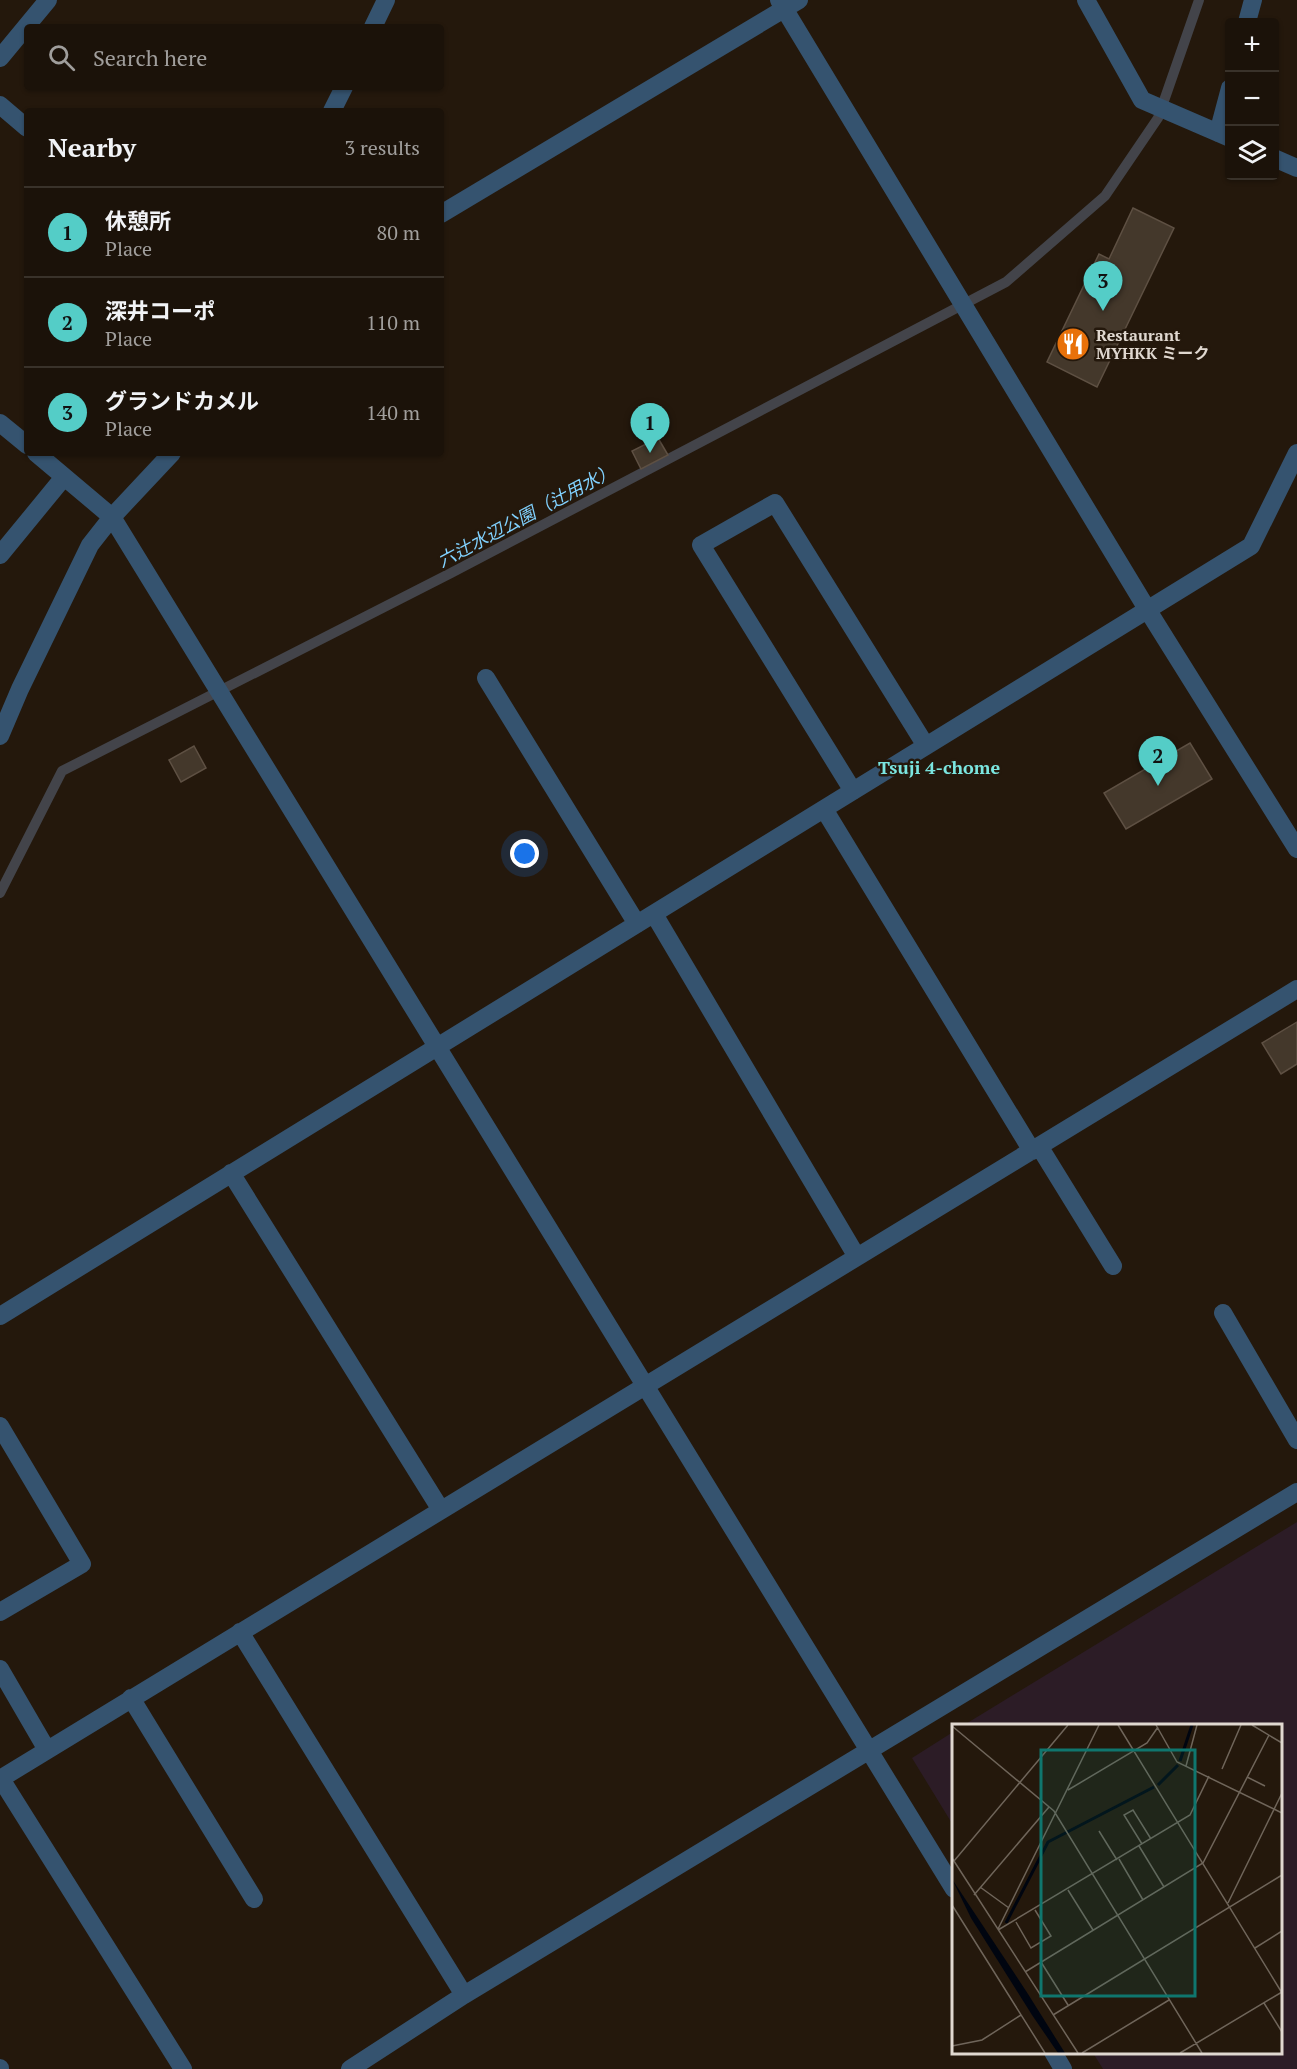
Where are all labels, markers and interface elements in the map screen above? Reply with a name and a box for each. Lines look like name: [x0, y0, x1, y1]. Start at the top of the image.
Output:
map controls: [1225, 18, 1279, 180]
button: +: [1225, 18, 1279, 72]
search box: [24, 24, 444, 90]
icon: search: [45, 41, 78, 74]
text: Search here: [93, 43, 207, 72]
button: −: [1225, 72, 1279, 126]
button: layers: [1225, 126, 1279, 180]
text: Nearby: [48, 130, 136, 164]
text: 3 results: [345, 134, 420, 161]
text: 休憩所: [105, 206, 171, 235]
text: 1: [62, 219, 73, 246]
text: 80 m: [377, 219, 420, 246]
text: Place: [105, 235, 152, 262]
pin: 3: [1084, 262, 1122, 311]
text: 深井コーポ: [105, 296, 215, 325]
text: 2: [62, 309, 73, 336]
text: 110 m: [366, 309, 420, 336]
place label: Restaurant MYHKK ミーク: [1096, 324, 1209, 364]
text: Place: [105, 325, 152, 352]
restaurant icon: Restaurant MYHKK ミーク: [1055, 326, 1091, 362]
text: グランドカメル: [105, 386, 259, 415]
text: 3: [62, 399, 73, 426]
text: 140 m: [366, 399, 420, 426]
pin: 1: [630, 404, 670, 453]
text: Place: [105, 415, 152, 442]
water label: 六辻水辺公園（辻用水）: [433, 458, 619, 572]
pin: 2: [1138, 736, 1178, 786]
district label: Tsuji 4-chome: [878, 755, 1000, 779]
your location: [510, 839, 539, 868]
inset map: [952, 1724, 1282, 2054]

